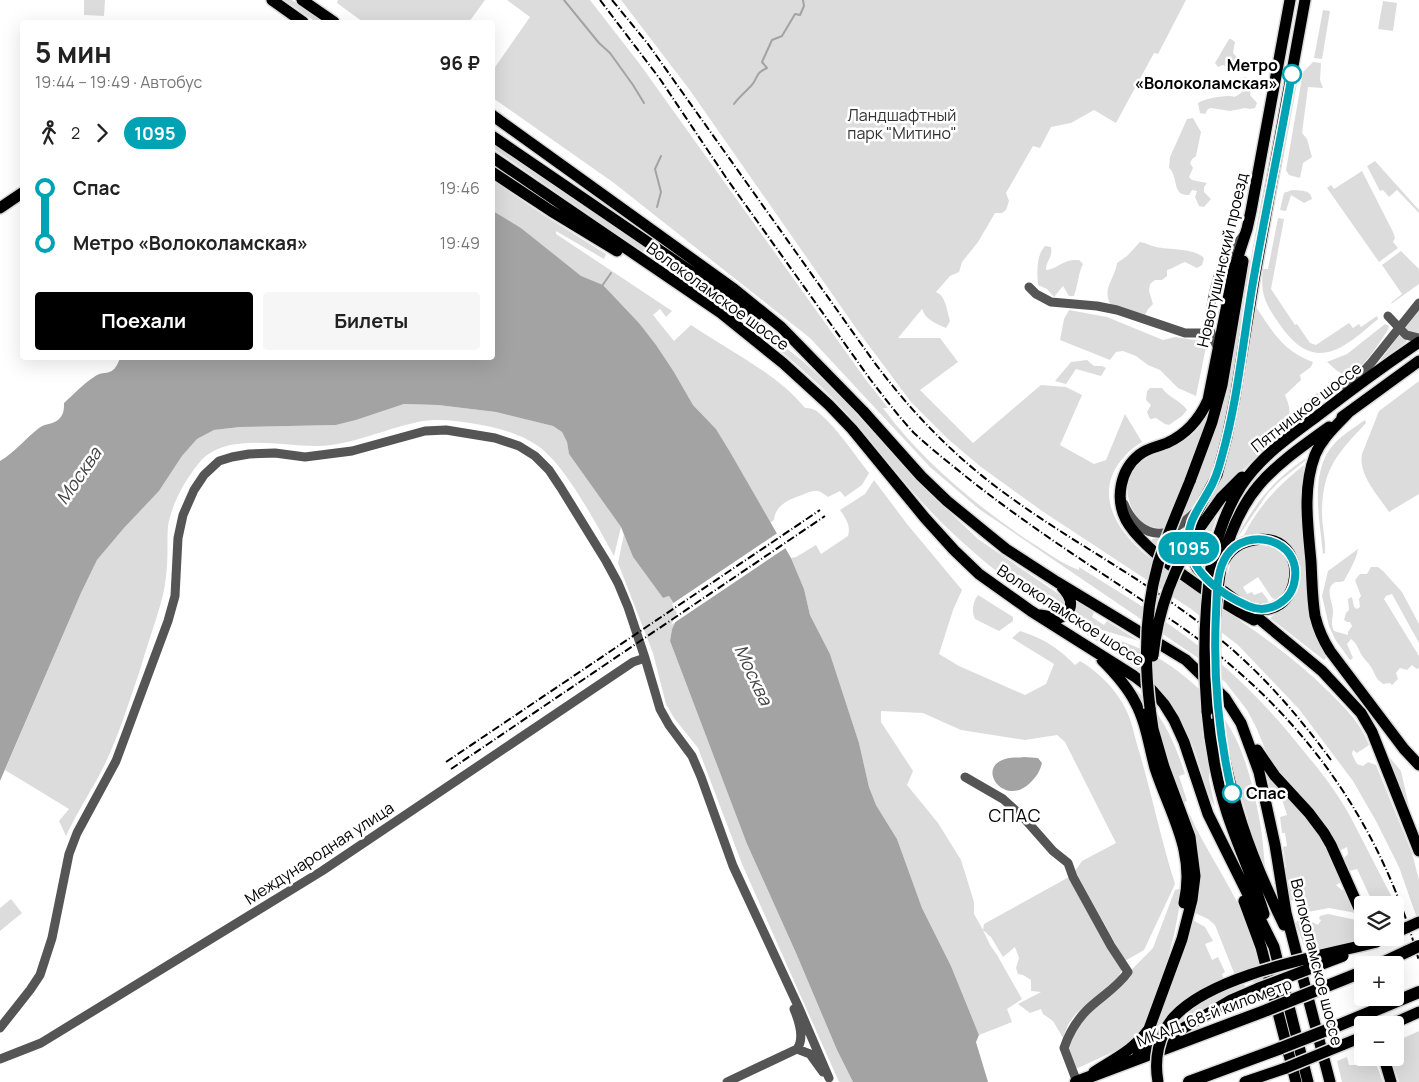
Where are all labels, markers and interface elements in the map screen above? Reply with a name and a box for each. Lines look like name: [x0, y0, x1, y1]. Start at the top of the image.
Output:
text: 5 мин: [35, 33, 112, 71]
text: 96 ₽: [440, 50, 480, 76]
place label: Метро «Волоколамская»: [1135, 54, 1278, 94]
marker: Метро «Волоколамская»: [1282, 64, 1302, 84]
text: 19:44 – 19:49 · Автобус: [35, 71, 202, 93]
park label: Ландшафтный парк "Митино": [847, 104, 957, 144]
icon: walk: [35, 119, 63, 147]
icon: forward: [88, 119, 116, 147]
text: 1095: [134, 121, 176, 145]
text: 2: [71, 122, 80, 144]
street label: Новотушинский проезд: [1191, 170, 1253, 349]
text: Спас: [73, 175, 120, 201]
text: 19:46: [440, 177, 480, 199]
text: Метро «Волоколамская»: [73, 230, 308, 256]
text: 19:49: [440, 232, 480, 254]
street label: Волоколамское шоссе: [642, 237, 794, 355]
button: Поехали: [35, 292, 253, 350]
button: Билеты: [263, 292, 480, 350]
street label: Пятницкое шоссе: [1246, 357, 1366, 457]
water label: Москва: [50, 441, 107, 509]
line badge: 1095: [1154, 532, 1224, 564]
text: 1095: [1168, 536, 1210, 560]
street label: Волоколамское шоссе: [993, 559, 1149, 671]
water label: Москва: [729, 640, 779, 710]
place label: Спас: [1246, 782, 1286, 804]
marker: Спас: [1222, 783, 1242, 803]
street label: Международная улица: [240, 796, 398, 910]
district label: СПАС: [988, 803, 1042, 827]
street label: Волоколамское шоссе: [1286, 876, 1348, 1048]
map controls: [1354, 896, 1404, 1066]
button: layers: [1354, 896, 1404, 946]
button: +: [1354, 956, 1404, 1006]
street label: МКАД, 68-й километр: [1133, 972, 1295, 1052]
button: −: [1354, 1016, 1404, 1066]

